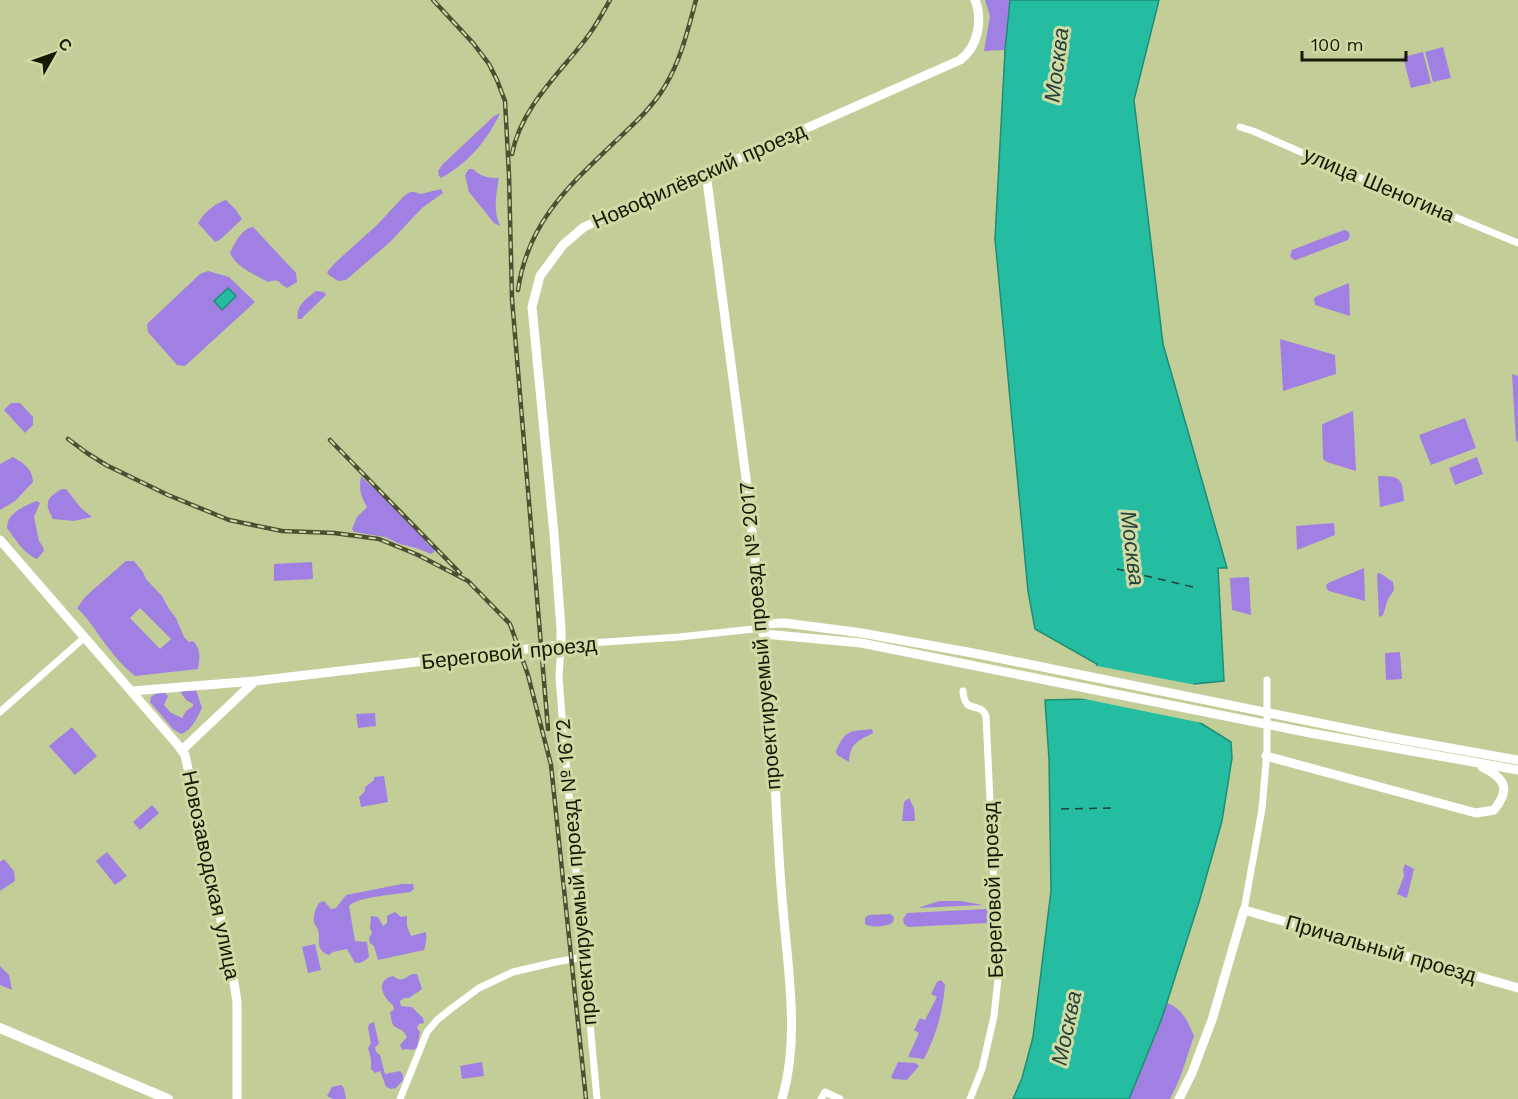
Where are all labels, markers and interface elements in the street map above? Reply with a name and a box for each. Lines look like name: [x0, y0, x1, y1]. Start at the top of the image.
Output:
north arrow: [24, 24, 84, 84]
scale bar: [1302, 24, 1406, 62]
water label: Москва: [1040, 26, 1073, 104]
text: С: [54, 34, 76, 56]
text: 100 m: [1311, 34, 1364, 55]
street label: Новофилёвский проезд: [588, 117, 809, 234]
street label: улица Шеногина: [1300, 141, 1459, 228]
street label: проектируемый проезд № 2017: [734, 481, 785, 791]
water label: Москва: [1116, 509, 1149, 587]
street label: Береговой проезд: [420, 631, 598, 674]
street label: проектируемый проезд № 1672: [550, 718, 601, 1027]
street label: Новозаводская улица: [177, 768, 246, 982]
street label: Береговой проезд: [977, 801, 1008, 979]
street label: Причальный проезд: [1283, 909, 1479, 988]
water label: Москва: [1046, 989, 1087, 1067]

